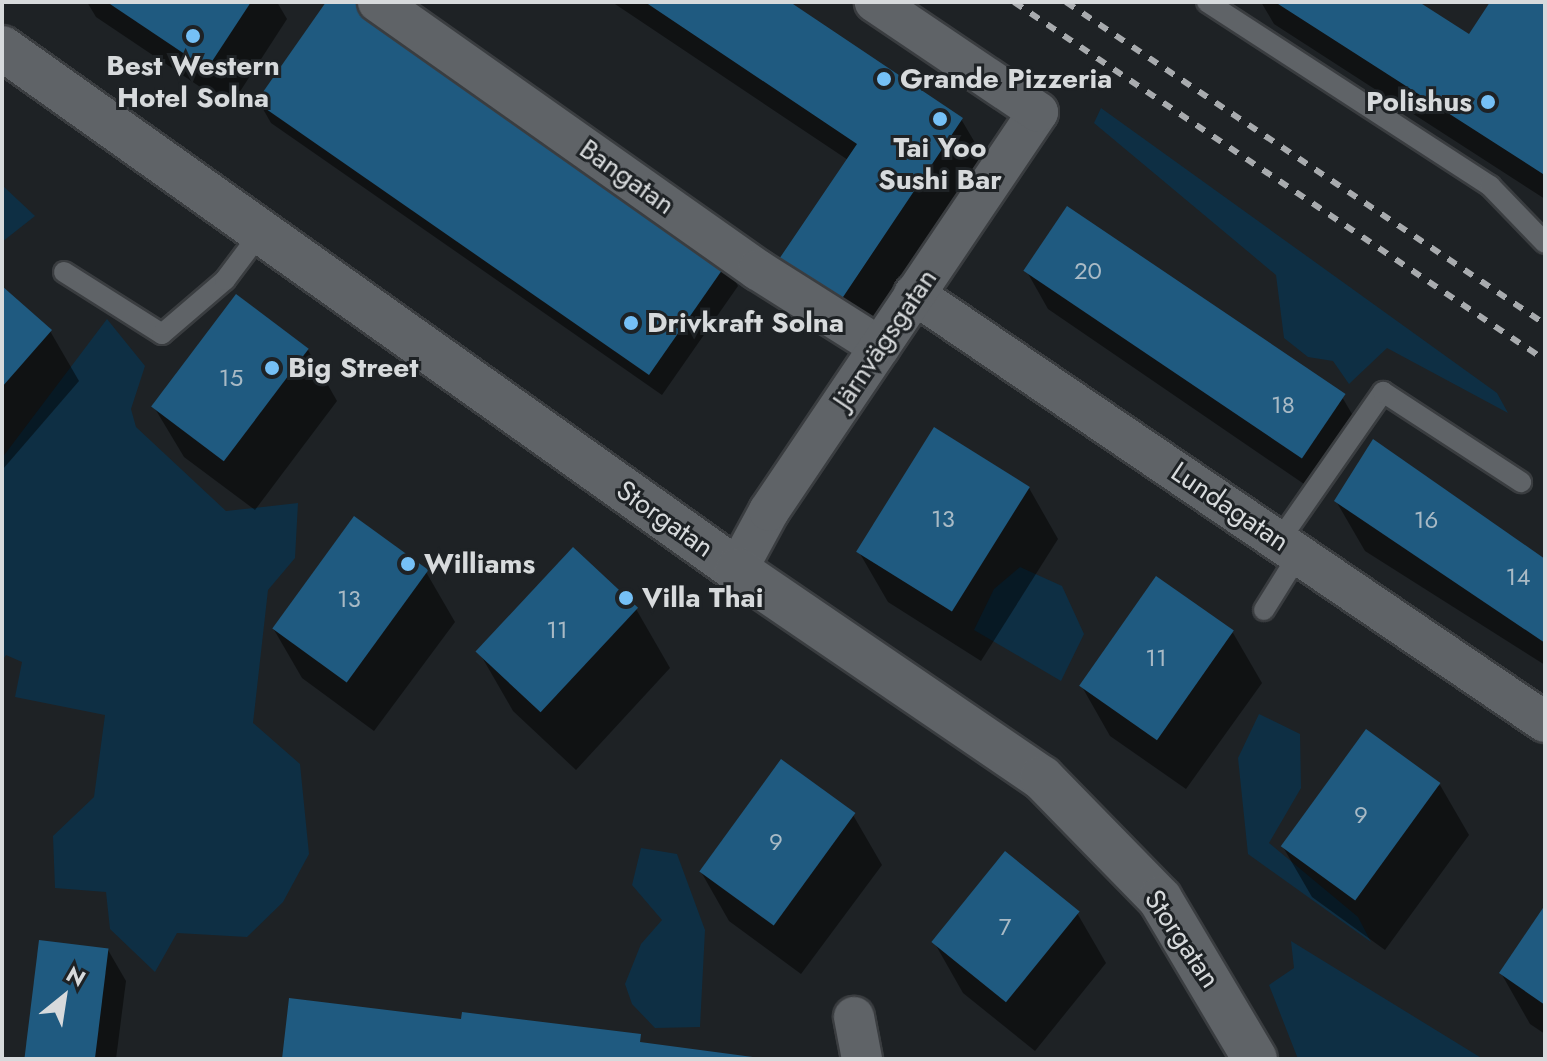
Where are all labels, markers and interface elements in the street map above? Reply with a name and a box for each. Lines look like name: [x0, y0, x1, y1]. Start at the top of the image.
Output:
marker: Best Western Hotel Solna: [184, 27, 202, 45]
place label: Best Western Hotel Solna: [106, 49, 280, 115]
place label: Grande Pizzeria: [900, 62, 1112, 96]
marker: Grande Pizzeria: [875, 70, 893, 88]
place label: Polishus: [1366, 85, 1472, 119]
marker: Polishus: [1479, 93, 1497, 111]
marker: Tai Yoo Sushi Bar: [931, 110, 949, 128]
place label: Tai Yoo Sushi Bar: [878, 131, 1002, 197]
street label: Bangatan: [573, 132, 681, 222]
house number: 20: [1074, 257, 1102, 285]
street label: Järnvägsgatan: [826, 262, 944, 416]
place label: Drivkraft Solna: [647, 306, 844, 340]
marker: Drivkraft Solna: [622, 314, 640, 332]
place label: Big Street: [288, 351, 418, 385]
marker: Big Street: [263, 359, 281, 377]
house number: 15: [219, 364, 243, 392]
house number: 18: [1271, 391, 1295, 419]
street label: Lundagatan: [1165, 455, 1295, 559]
street label: Storgatan: [610, 473, 720, 565]
house number: 13: [931, 505, 955, 533]
house number: 16: [1414, 506, 1438, 534]
place label: Williams: [424, 547, 535, 581]
marker: Williams: [399, 555, 417, 573]
house number: 14: [1506, 563, 1530, 591]
place label: Villa Thai: [642, 581, 763, 615]
house number: 13: [337, 585, 361, 613]
marker: Villa Thai: [617, 589, 635, 607]
house number: 11: [546, 616, 568, 644]
house number: 11: [1145, 644, 1167, 672]
house number: 9: [1354, 801, 1368, 829]
house number: 9: [769, 828, 783, 856]
street label: Storgatan: [1137, 884, 1227, 994]
house number: 7: [999, 913, 1011, 941]
north arrow: [24, 957, 104, 1037]
text: N: [60, 958, 92, 994]

